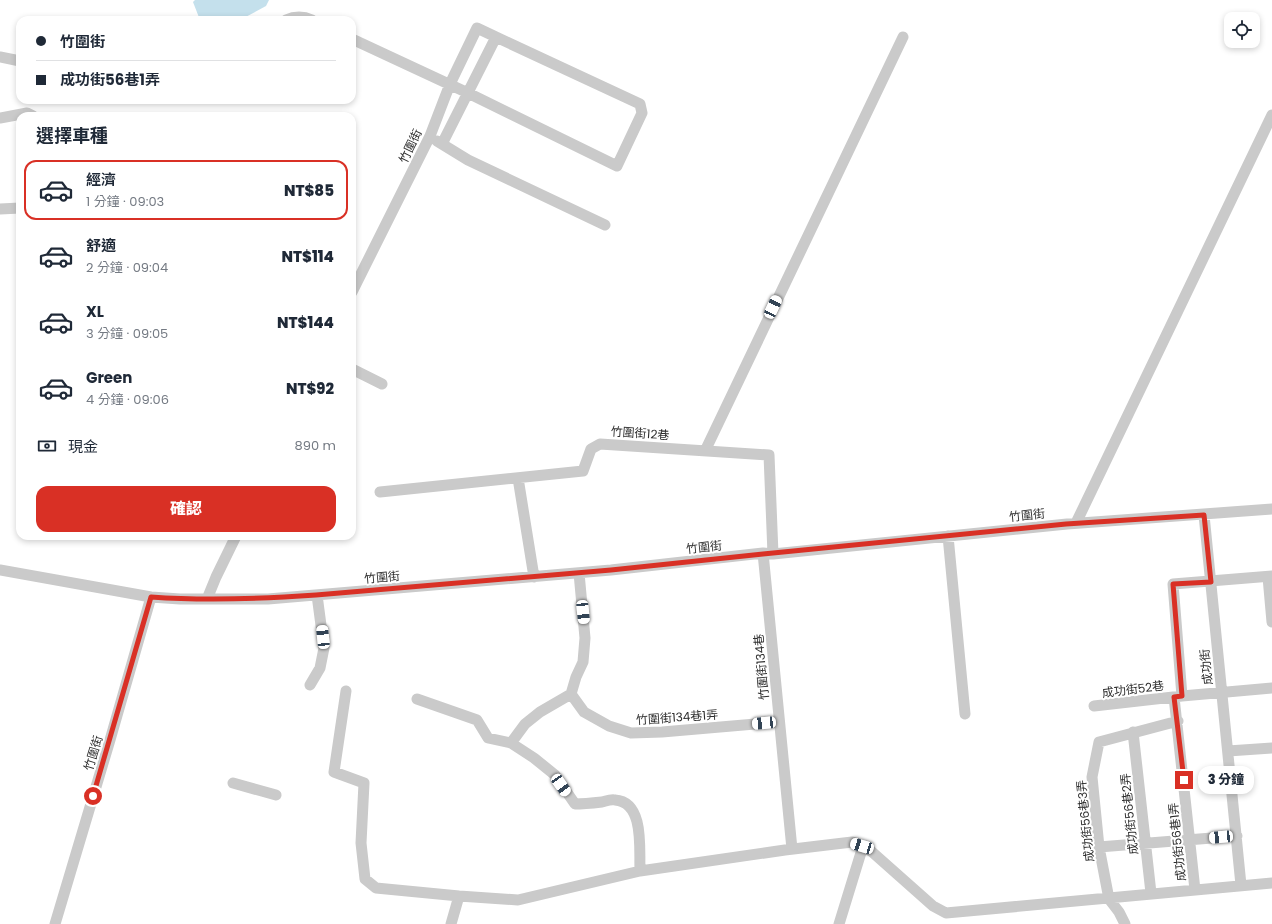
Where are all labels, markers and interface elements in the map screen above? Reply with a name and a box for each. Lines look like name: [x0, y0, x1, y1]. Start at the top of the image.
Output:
map controls: [1224, 12, 1260, 48]
button: locate: [1224, 12, 1260, 48]
text: 竹圍街: [60, 31, 105, 52]
text: 成功街56巷1弄: [60, 69, 160, 90]
text: 選擇車種: [36, 123, 108, 148]
street label: 竹圍街: [394, 126, 426, 166]
text: 經濟: [86, 169, 116, 190]
icon: car: [38, 172, 74, 208]
text: NT$85: [284, 180, 334, 201]
text: 1 分鐘 · 09:03: [86, 192, 164, 211]
text: 舒適: [86, 235, 116, 256]
icon: car: [38, 238, 74, 274]
text: NT$114: [282, 246, 334, 267]
text: 2 分鐘 · 09:04: [86, 258, 168, 277]
car: [762, 294, 784, 320]
text: XL: [86, 301, 104, 322]
icon: car: [38, 304, 74, 340]
text: NT$144: [277, 312, 334, 333]
text: 3 分鐘 · 09:05: [86, 324, 168, 343]
text: Green: [86, 367, 132, 388]
icon: car: [38, 370, 74, 406]
text: NT$92: [286, 378, 334, 399]
text: 4 分鐘 · 09:06: [86, 390, 169, 409]
street label: 竹圍街12巷: [610, 422, 670, 444]
icon: cash: [36, 435, 58, 457]
text: 現金: [68, 436, 98, 457]
text: 890 m: [295, 436, 336, 455]
button: 確認: [36, 486, 336, 532]
street label: 竹圍街: [1008, 505, 1046, 525]
street label: 竹圍街: [685, 537, 723, 557]
street label: 竹圍街: [363, 567, 401, 587]
car: [576, 599, 590, 625]
car: [316, 624, 330, 650]
street label: 竹圍街134巷: [750, 633, 772, 701]
street label: 成功街: [1196, 648, 1216, 686]
street label: 成功街52巷: [1101, 677, 1165, 701]
street label: 竹圍街134巷1弄: [635, 706, 719, 728]
car: [752, 716, 776, 730]
street label: 竹圍街: [80, 733, 106, 773]
callout: 3 分鐘: [1198, 766, 1254, 794]
text: 3 分鐘: [1208, 770, 1244, 789]
route end: [1175, 771, 1193, 789]
car: [549, 772, 573, 798]
street label: 成功街56巷2弄: [1116, 772, 1142, 856]
street label: 成功街56巷3弄: [1072, 779, 1098, 863]
route start: [84, 787, 102, 805]
street label: 成功街56巷1弄: [1164, 802, 1190, 882]
car: [1209, 830, 1233, 844]
car: [849, 837, 875, 855]

